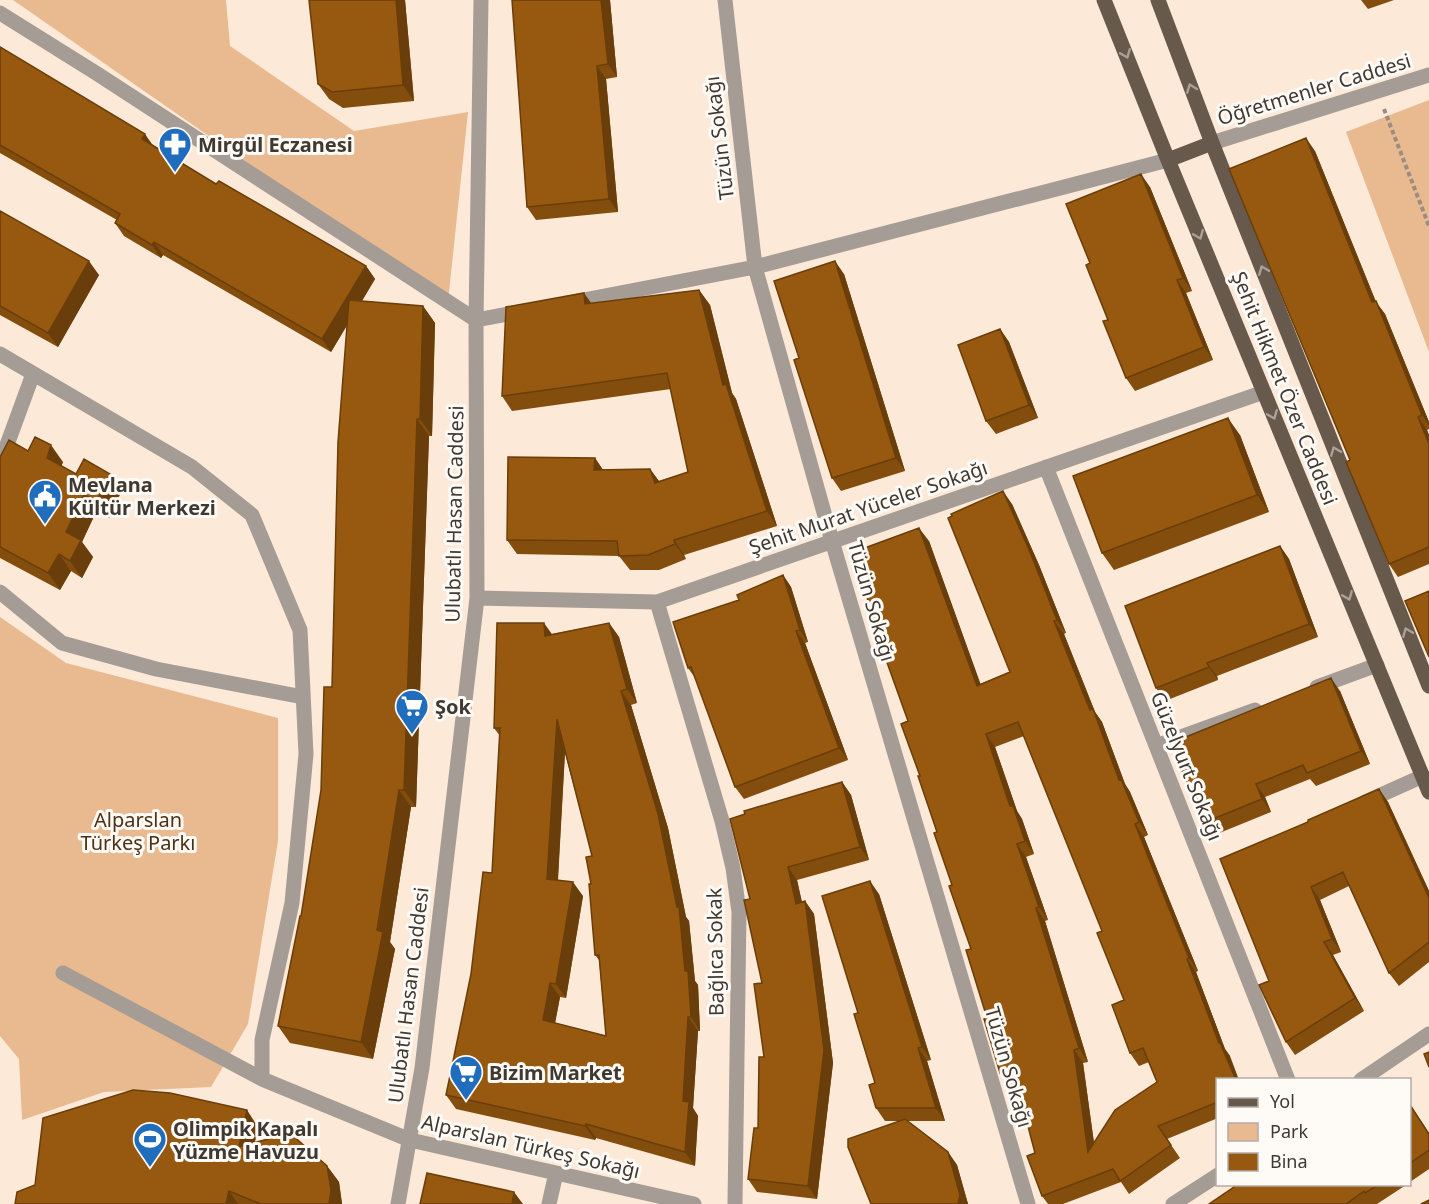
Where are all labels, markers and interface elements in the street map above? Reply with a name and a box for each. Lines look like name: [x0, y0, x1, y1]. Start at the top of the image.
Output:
street label: Öğretmenler Caddesi: [1214, 47, 1414, 131]
one-way arrow: [1119, 48, 1131, 59]
street label: Tüzün Sokağı: [698, 75, 740, 201]
one-way arrow: [1186, 83, 1199, 94]
pharmacy icon: Mirgül Eczanesi: [157, 126, 193, 173]
place label: Mirgül Eczanesi: [198, 131, 353, 158]
one-way arrow: [1192, 229, 1204, 240]
one-way arrow: [1257, 265, 1270, 275]
street label: Şehit Hikmet Özer Caddesi: [1226, 267, 1344, 509]
street label: Ulubatlı Hasan Caddesi: [439, 405, 469, 623]
one-way arrow: [1266, 409, 1278, 420]
one-way arrow: [1330, 446, 1342, 457]
street label: Şehit Murat Yüceler Sokağı: [745, 453, 991, 561]
place label: Mevlana Kültür Merkezi: [68, 471, 216, 521]
public building icon: Mevlana Kültür Merkezi: [27, 478, 63, 525]
street label: Tüzün Sokağı: [842, 538, 902, 664]
one-way arrow: [1341, 589, 1353, 600]
one-way arrow: [1402, 627, 1414, 638]
street label: Güzelyurt Sokağı: [1145, 687, 1229, 845]
supermarket icon: Şok: [394, 688, 430, 735]
place label: Şok: [435, 693, 472, 720]
park label: Alparslan Türkeş Parkı: [81, 806, 195, 856]
street label: Ulubatlı Hasan Caddesi: [381, 886, 435, 1104]
street label: Bağlıca Sokak: [700, 887, 730, 1016]
street label: Tüzün Sokağı: [979, 1004, 1039, 1130]
supermarket icon: Bizim Market: [448, 1054, 484, 1101]
place label: Bizim Market: [489, 1059, 622, 1086]
legend: [1216, 1078, 1411, 1186]
text: Yol: [1270, 1089, 1295, 1113]
street label: Alparslan Türkeş Sokağı: [419, 1108, 643, 1184]
place label: Olimpik Kapalı Yüzme Havuzu: [173, 1115, 319, 1165]
text: Park: [1270, 1119, 1308, 1143]
sports icon: Olimpik Kapalı Yüzme Havuzu: [132, 1121, 168, 1168]
text: Bina: [1270, 1149, 1308, 1173]

